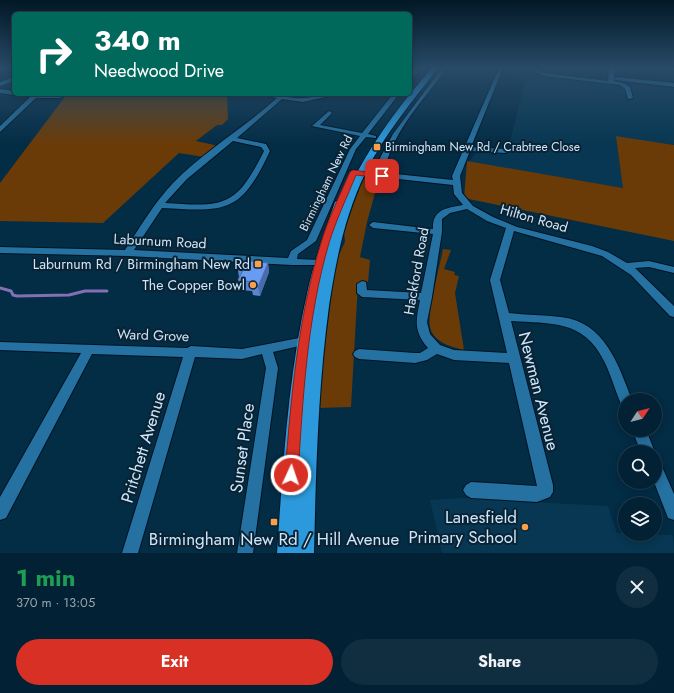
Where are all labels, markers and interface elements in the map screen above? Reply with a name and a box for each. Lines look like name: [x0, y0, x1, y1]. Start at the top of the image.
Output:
text: 340 m: [94, 20, 181, 61]
icon: right: [28, 28, 80, 80]
text: Needwood Drive: [94, 58, 224, 84]
street label: Birmingham New Rd: [295, 132, 357, 234]
place label: Birmingham New Rd / Crabtree Close: [385, 138, 580, 156]
marker: Birmingham New Rd / Crabtree Close: [372, 142, 382, 152]
pin: [365, 159, 399, 193]
icon: arrive: [371, 165, 393, 187]
street label: Hilton Road: [498, 199, 570, 237]
street label: Hackford Road: [398, 226, 434, 316]
street label: Laburnum Road: [113, 229, 207, 253]
place label: Laburnum Rd / Birmingham New Rd: [33, 254, 250, 274]
marker: Laburnum Rd / Birmingham New Rd: [253, 259, 263, 269]
place label: The Copper Bowl: [142, 275, 245, 295]
marker: The Copper Bowl: [248, 280, 258, 290]
street label: Ward Grove: [117, 324, 189, 346]
street label: Newman Avenue: [513, 329, 565, 453]
street label: Pritchett Avenue: [115, 388, 171, 506]
north arrow: [618, 393, 662, 437]
map controls: [618, 393, 662, 541]
street label: Sunset Place: [224, 401, 260, 494]
button: search: [618, 445, 662, 489]
position arrow: [270, 454, 312, 496]
button: layers: [618, 497, 662, 541]
place label: Lanesfield Primary School: [409, 505, 517, 549]
marker: Birmingham New Rd / Hill Avenue: [269, 517, 279, 527]
marker: Lanesfield Primary School: [520, 522, 530, 532]
place label: Birmingham New Rd / Hill Avenue: [149, 527, 399, 551]
text: 1 min: [16, 560, 76, 595]
button: close: [616, 566, 658, 608]
text: 370 m · 13:05: [16, 593, 95, 612]
button: Exit: [16, 639, 333, 685]
button: Share: [341, 639, 658, 685]

